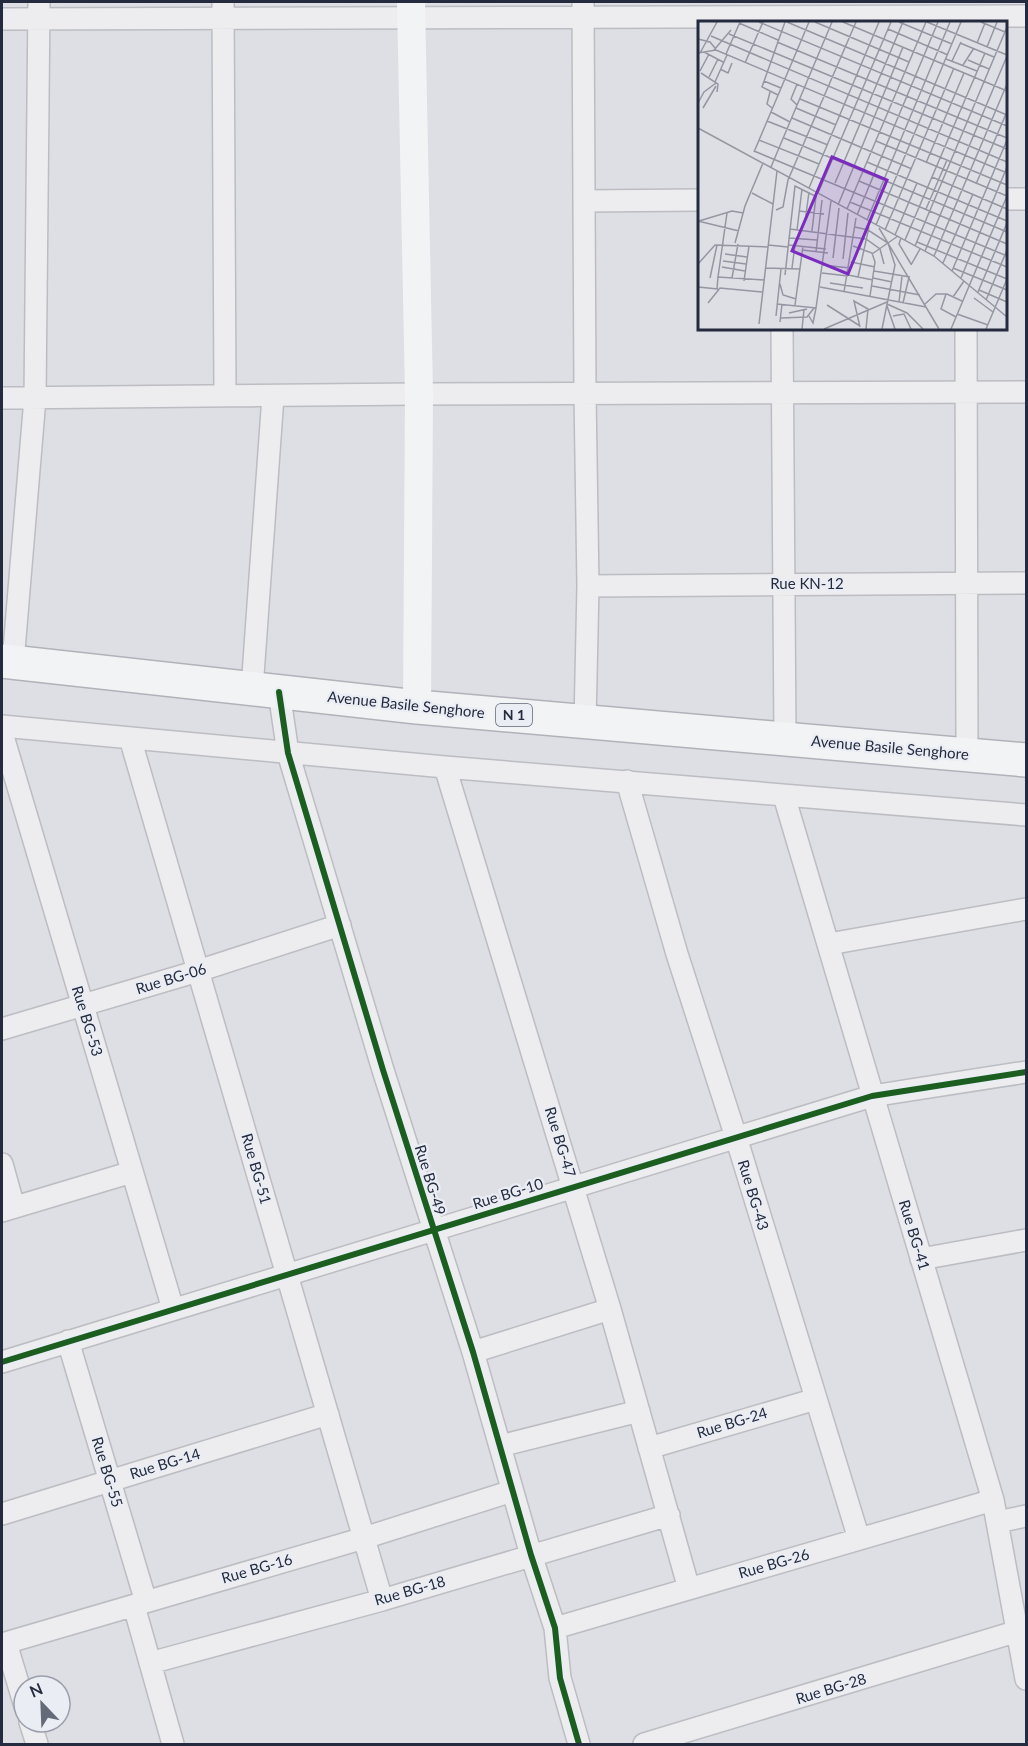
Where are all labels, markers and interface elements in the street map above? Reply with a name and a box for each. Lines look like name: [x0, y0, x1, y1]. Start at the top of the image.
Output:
inset map: [698, 21, 1007, 330]
street label: Rue KN-12: [770, 574, 844, 592]
street label: Avenue Basile Senghore: [327, 687, 486, 721]
road number: N 1: [496, 704, 532, 726]
street label: Avenue Basile Senghore: [811, 731, 970, 763]
street label: Rue BG-06: [133, 959, 208, 997]
street label: Rue BG-53: [69, 983, 107, 1058]
street label: Rue BG-47: [542, 1104, 580, 1179]
street label: Rue BG-51: [238, 1131, 276, 1206]
street label: Rue BG-49: [412, 1142, 450, 1217]
street label: Rue BG-43: [735, 1157, 773, 1232]
street label: Rue BG-10: [470, 1174, 545, 1212]
street label: Rue BG-41: [896, 1197, 934, 1272]
street label: Rue BG-24: [694, 1403, 769, 1441]
street label: Rue BG-55: [89, 1434, 127, 1509]
street label: Rue BG-14: [127, 1444, 202, 1482]
street label: Rue BG-26: [736, 1544, 812, 1582]
street label: Rue BG-16: [219, 1549, 295, 1587]
street label: Rue BG-18: [372, 1571, 447, 1609]
street label: Rue BG-28: [793, 1669, 868, 1707]
north arrow: [12, 1674, 72, 1734]
text: N: [27, 1679, 45, 1701]

